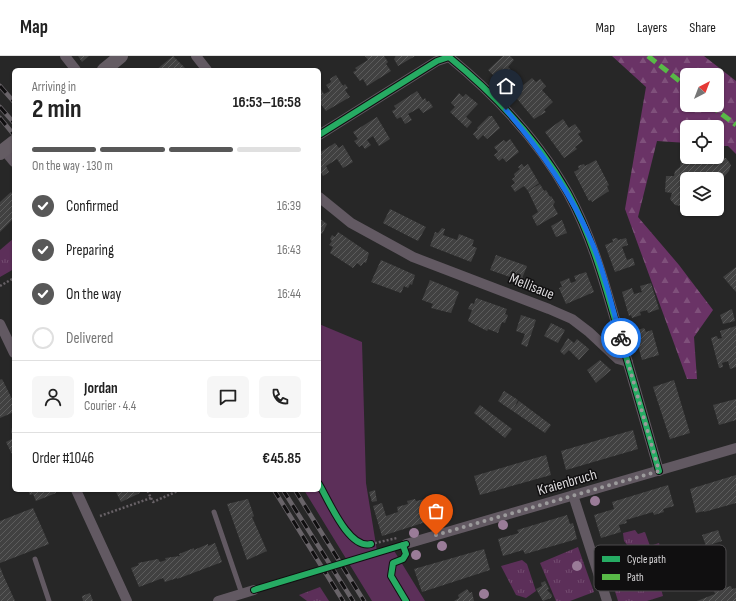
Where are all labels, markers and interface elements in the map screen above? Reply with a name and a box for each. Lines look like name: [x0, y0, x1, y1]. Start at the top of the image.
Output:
text: Map: [20, 16, 48, 39]
text: Map: [595, 19, 615, 36]
text: Layers: [637, 19, 667, 36]
text: Share: [689, 19, 716, 36]
north arrow: [680, 68, 724, 112]
map controls: [680, 68, 724, 216]
pin: [489, 69, 523, 110]
icon: home: [495, 75, 517, 97]
text: Arriving in: [32, 79, 76, 95]
text: 16:53–16:58: [233, 93, 301, 112]
text: 2 min: [32, 94, 82, 125]
button: locate: [680, 120, 724, 164]
text: On the way · 130 m: [32, 158, 113, 174]
button: layers: [680, 172, 724, 216]
icon: check: [32, 195, 54, 217]
text: Confirmed: [66, 197, 119, 216]
text: 16:39: [277, 198, 301, 214]
icon: check: [32, 239, 54, 261]
text: Preparing: [66, 241, 114, 260]
text: 16:43: [277, 242, 301, 258]
street label: Mellisaue: [506, 269, 557, 304]
icon: check: [32, 283, 54, 305]
text: On the way: [66, 285, 121, 304]
text: 16:44: [277, 286, 301, 302]
courier: [601, 318, 641, 358]
icon: bike: [610, 327, 632, 349]
text: Delivered: [66, 329, 113, 348]
button: person: [32, 376, 74, 418]
button: chat: [207, 376, 249, 418]
button: phone: [259, 376, 301, 418]
text: Jordan: [84, 379, 118, 398]
text: Courier · 4.4: [84, 398, 136, 414]
text: Order #1046: [32, 449, 94, 468]
text: €45.85: [262, 449, 301, 468]
street label: Kraienbruch: [535, 465, 599, 500]
pin: [419, 494, 453, 535]
icon: bag: [425, 500, 447, 522]
legend: [594, 545, 726, 591]
text: Cycle path: [627, 553, 666, 566]
text: Path: [627, 571, 644, 584]

